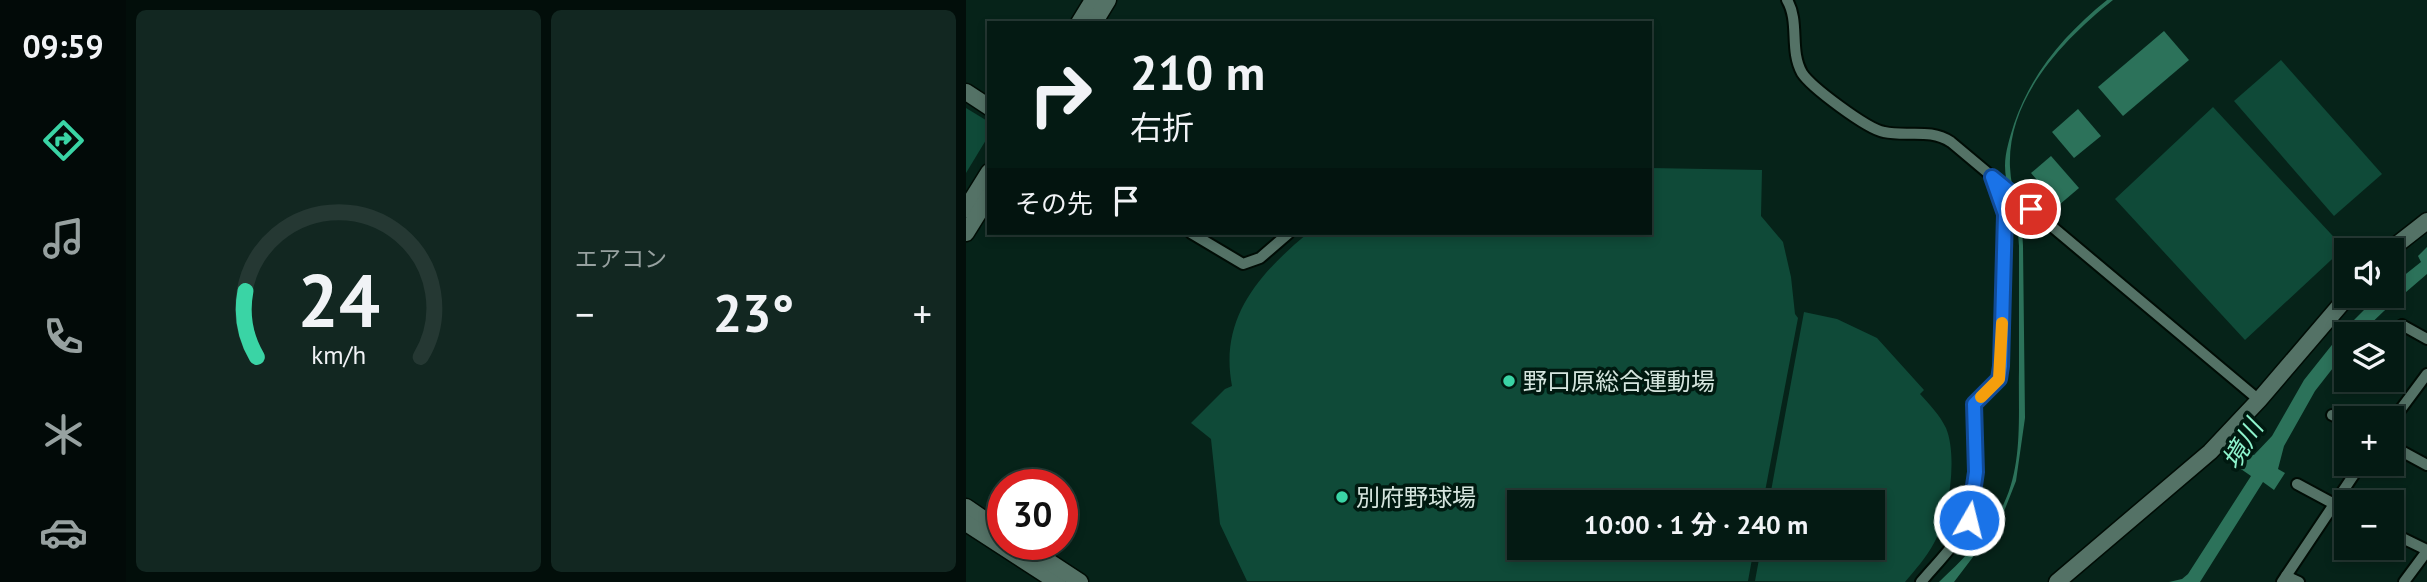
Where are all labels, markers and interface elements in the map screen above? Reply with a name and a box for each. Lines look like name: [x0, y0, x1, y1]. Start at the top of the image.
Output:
text: 09:59: [22, 25, 104, 67]
text: 210 m: [1130, 40, 1265, 104]
icon: right: [1015, 49, 1106, 140]
text: 右折: [1130, 106, 1194, 148]
icon: directions: [39, 116, 88, 165]
pin: [2001, 179, 2061, 239]
icon: arrive: [1107, 182, 1145, 220]
text: その先: [1015, 187, 1093, 220]
icon: arrive: [2012, 190, 2050, 228]
icon: music: [39, 214, 88, 263]
map controls: [2334, 238, 2404, 560]
button: sound: [2334, 238, 2404, 308]
text: エアコン: [575, 244, 667, 273]
text: 24: [297, 253, 380, 347]
text: 23°: [713, 279, 794, 346]
text: −: [575, 289, 594, 338]
text: +: [913, 289, 932, 338]
icon: phone: [39, 312, 88, 361]
button: layers: [2334, 322, 2404, 392]
text: km/h: [311, 339, 366, 371]
place label: 野口原総合運動場: [1523, 366, 1715, 397]
marker: 野口原総合運動場: [1501, 373, 1517, 389]
button: +: [2334, 406, 2404, 476]
icon: climate: [39, 410, 88, 459]
water label: 境川: [2214, 411, 2271, 475]
speed limit sign: 30: [987, 469, 1078, 560]
place label: 別府野球場: [1356, 482, 1476, 513]
position arrow: [1932, 483, 2006, 557]
marker: 別府野球場: [1334, 489, 1350, 505]
button: −: [2334, 490, 2404, 560]
icon: car: [39, 508, 88, 557]
text: 10:00 · 1 分 · 240 m: [1584, 508, 1808, 541]

